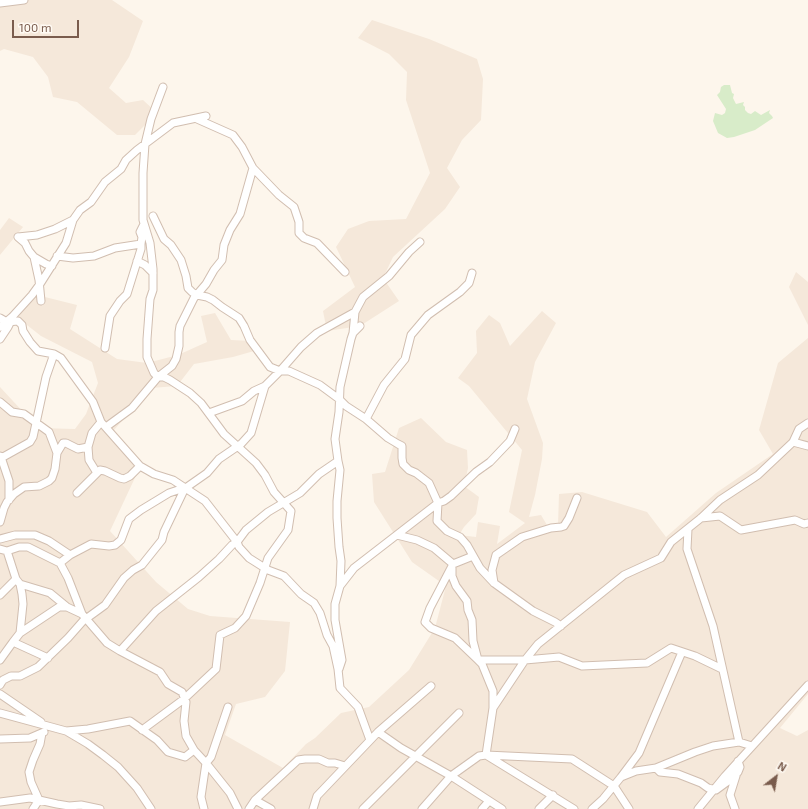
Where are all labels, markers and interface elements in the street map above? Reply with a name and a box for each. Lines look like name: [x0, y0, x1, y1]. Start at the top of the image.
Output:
scale bar: [14, 12, 81, 38]
text: 100 m: [19, 20, 51, 34]
north arrow: [756, 757, 796, 797]
text: N: [776, 759, 789, 774]

